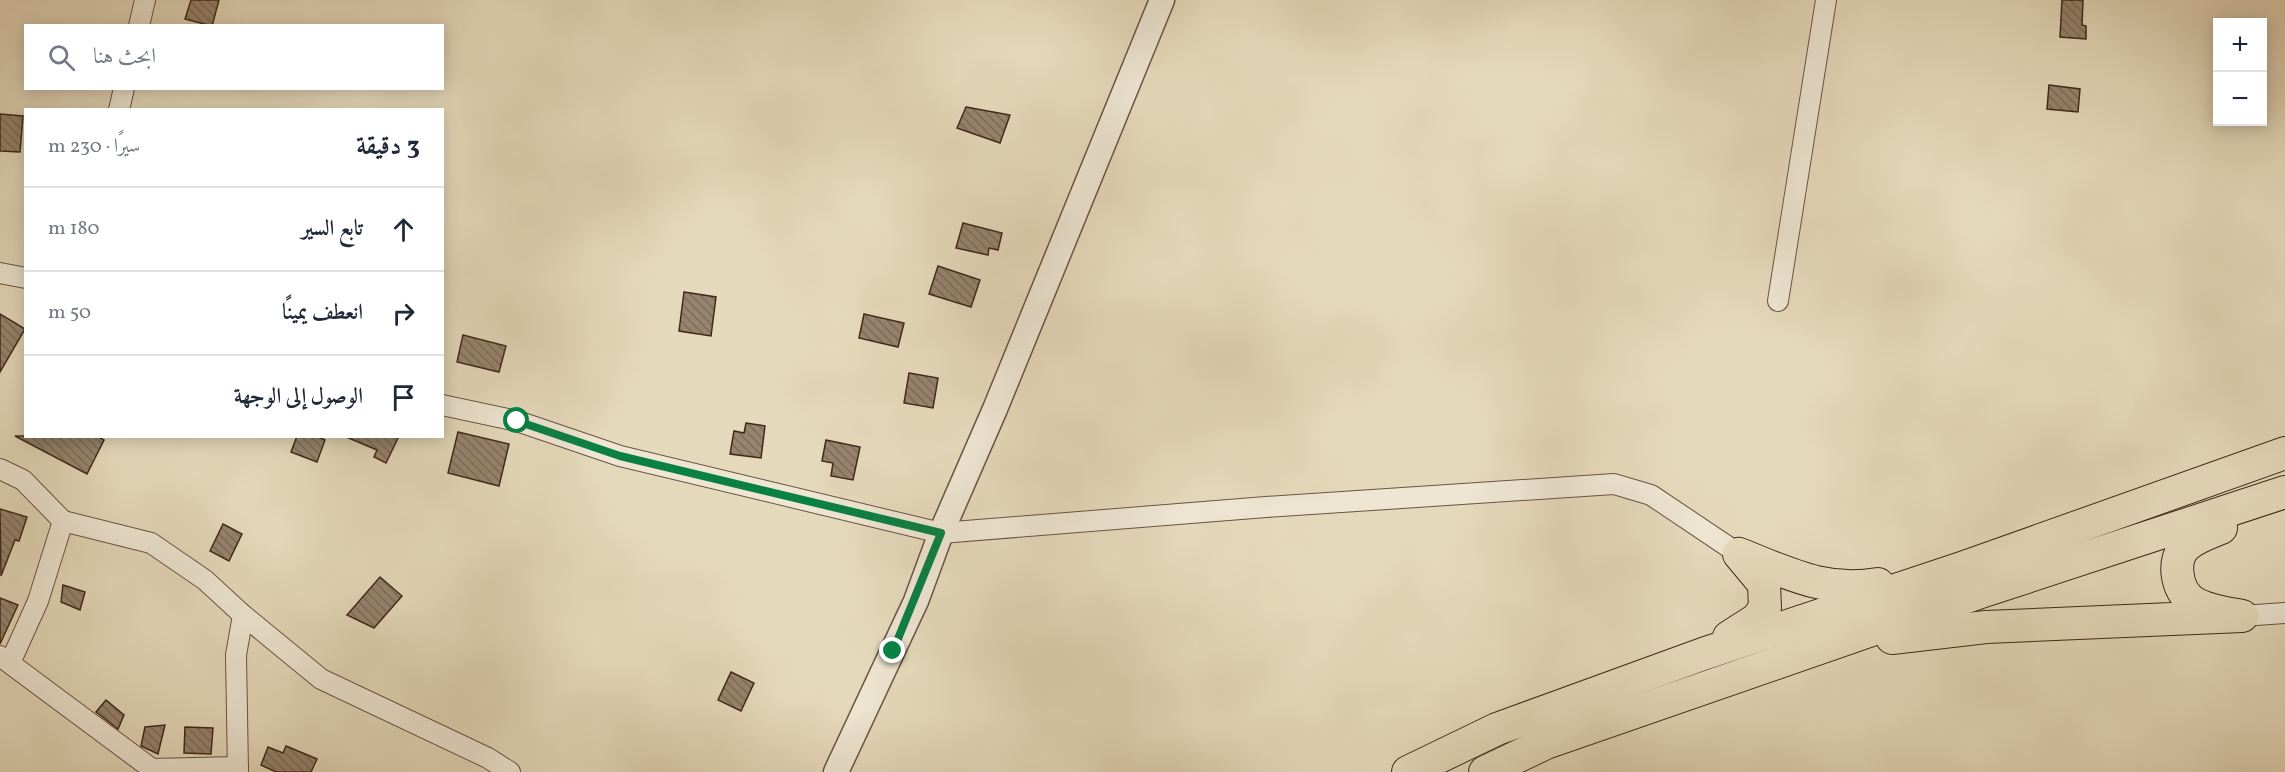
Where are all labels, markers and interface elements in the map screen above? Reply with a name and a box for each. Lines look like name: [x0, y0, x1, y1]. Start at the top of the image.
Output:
map controls: [2213, 18, 2267, 126]
button: +: [2213, 18, 2267, 72]
search box: [24, 24, 444, 90]
icon: search: [45, 41, 78, 74]
text: ابحث هنا: [93, 42, 156, 73]
button: −: [2213, 72, 2267, 126]
text: 3 دقيقة: [356, 129, 420, 165]
text: سيرًا · 230 m: [48, 133, 140, 161]
icon: ahead: [387, 213, 420, 246]
text: تابع السير: [301, 214, 363, 245]
text: 180 m: [48, 215, 100, 243]
icon: right: [387, 297, 420, 330]
text: انعطف يمينًا: [282, 298, 363, 329]
text: 50 m: [48, 299, 91, 327]
icon: arrive: [387, 381, 420, 414]
text: الوصول إلى الوجهة: [234, 382, 363, 413]
route start: [503, 407, 529, 433]
route end: [879, 637, 905, 663]

